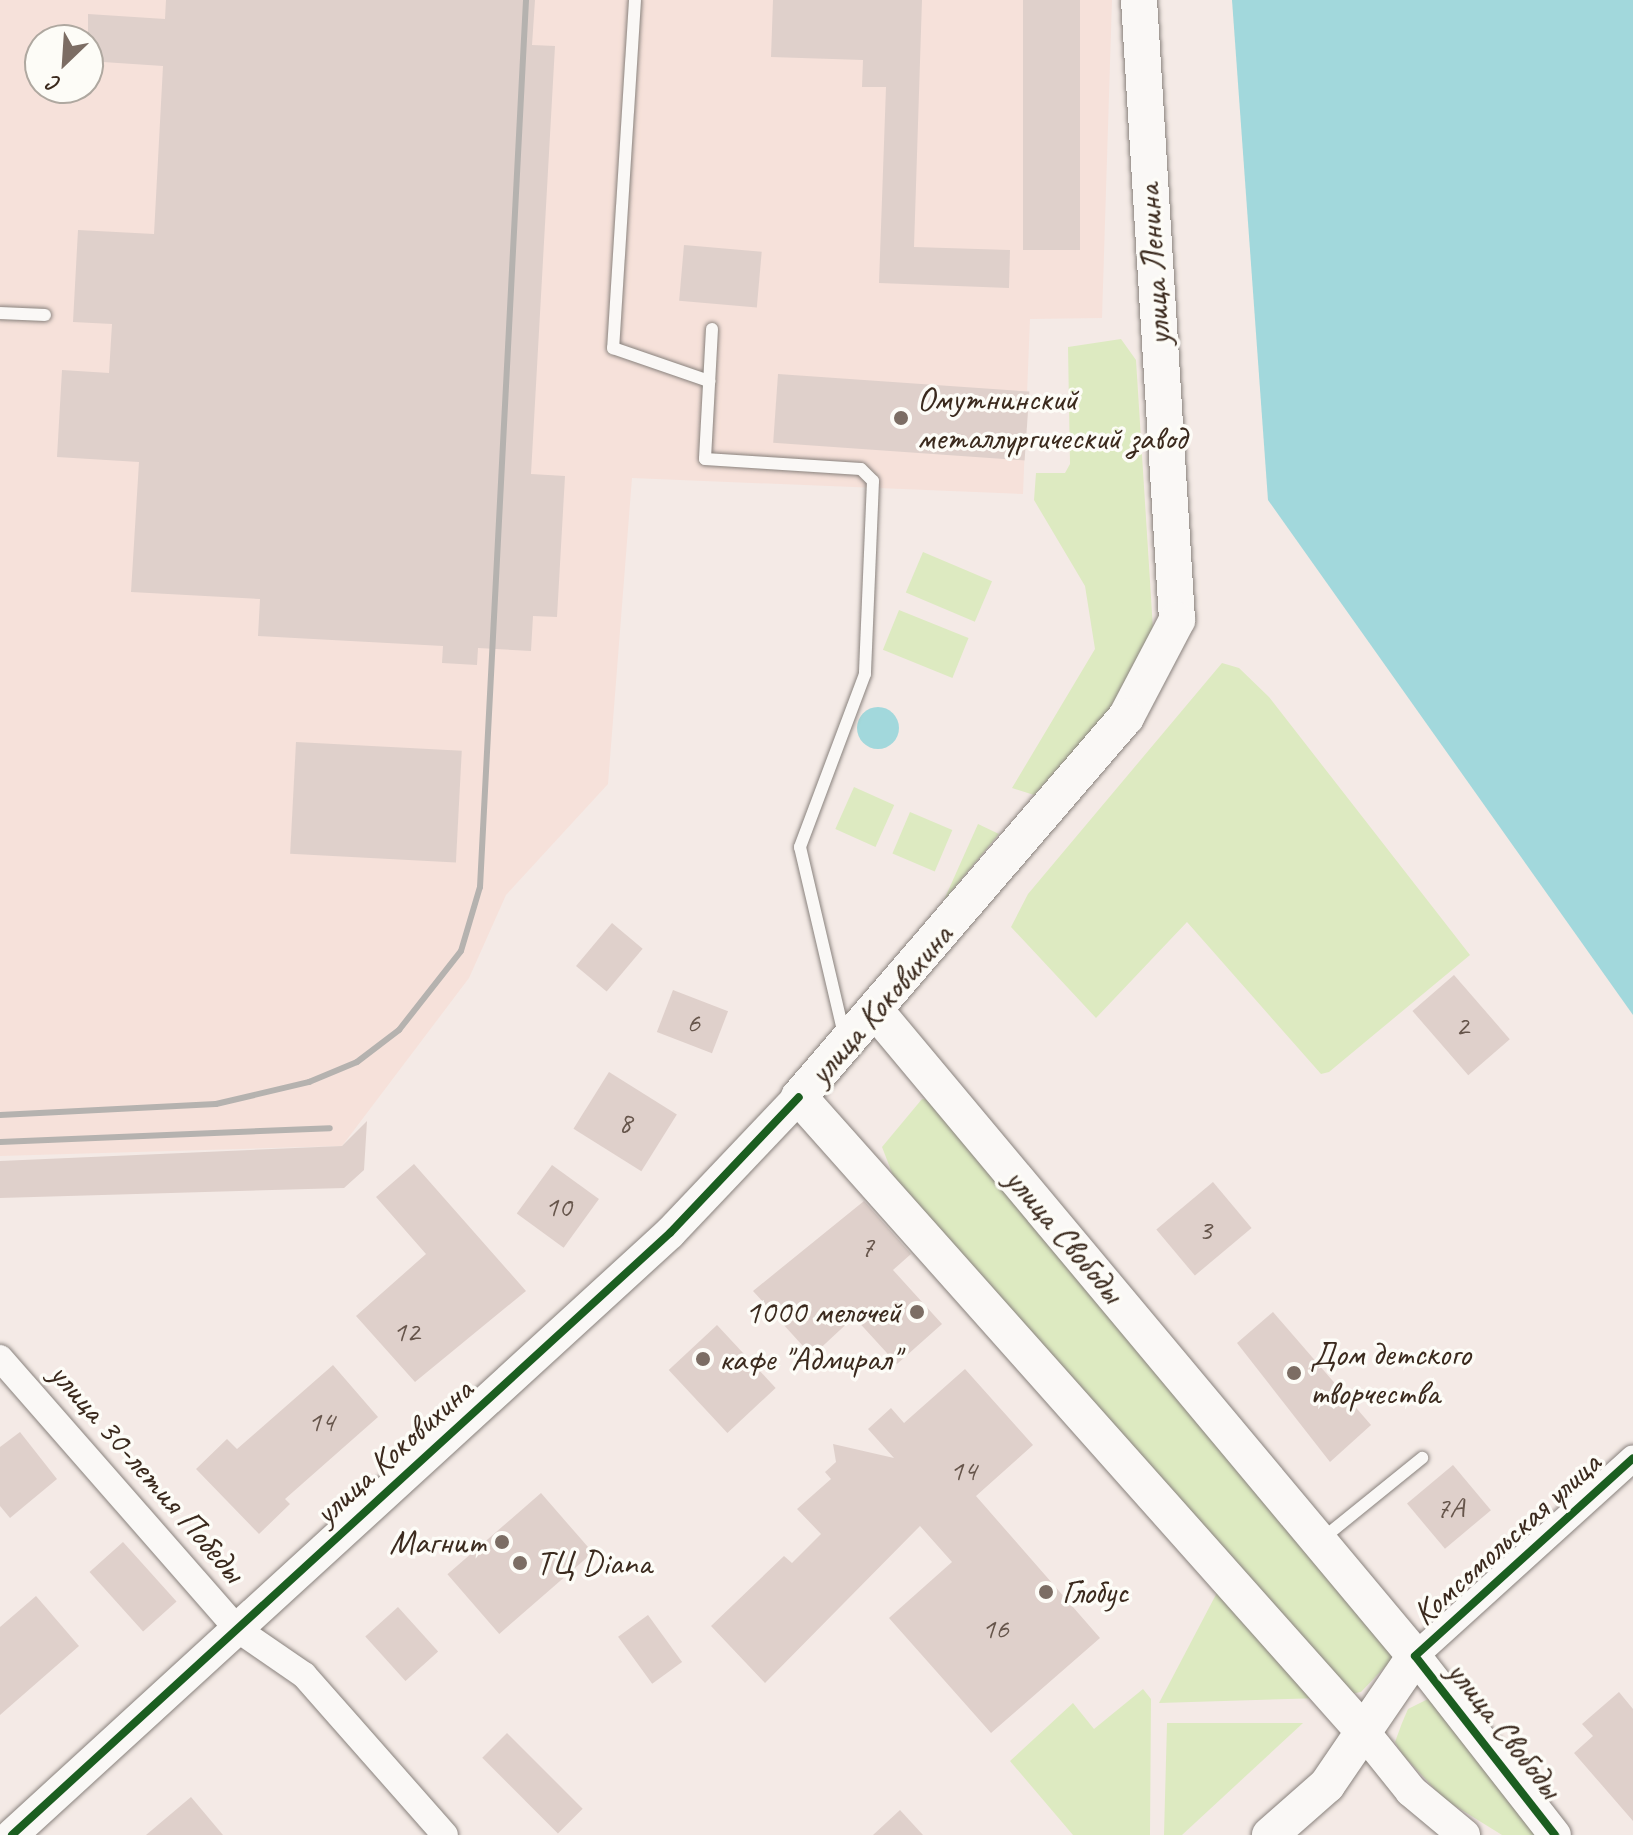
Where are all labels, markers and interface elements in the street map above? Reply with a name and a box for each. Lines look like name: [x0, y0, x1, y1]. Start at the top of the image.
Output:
north arrow: [24, 24, 104, 104]
text: С: [44, 69, 66, 99]
street label: улица Ленина: [1127, 183, 1179, 347]
place label: Омутнинский металлургический завод: [917, 378, 1186, 458]
marker: Омутнинский металлургический завод: [892, 409, 910, 427]
street label: улица Коковихина: [800, 916, 960, 1092]
house number: 6: [686, 1004, 700, 1040]
house number: 2: [1455, 1007, 1469, 1043]
house number: 8: [618, 1104, 632, 1140]
street label: улица Свободы: [998, 1160, 1132, 1310]
house number: 10: [545, 1188, 571, 1224]
house number: 3: [1198, 1211, 1212, 1247]
house number: 7: [860, 1228, 874, 1264]
place label: 1000 мелочей: [745, 1292, 901, 1332]
marker: 1000 мелочей: [908, 1303, 926, 1321]
house number: 12: [393, 1313, 419, 1349]
place label: Дом детского творчества: [1310, 1333, 1475, 1412]
place label: кафе "Адмирал": [719, 1339, 899, 1379]
marker: кафе "Адмирал": [694, 1350, 712, 1368]
street label: улица 30-летия Победы: [42, 1354, 254, 1590]
marker: Дом детского творчества: [1285, 1364, 1303, 1382]
street label: улица Коковихина: [306, 1370, 480, 1532]
house number: 14: [308, 1403, 334, 1439]
street label: Комсомольская улица: [1402, 1441, 1610, 1635]
house number: 14: [950, 1452, 976, 1488]
house number: 7А: [1436, 1489, 1464, 1525]
place label: Магнит: [389, 1522, 486, 1562]
marker: Магнит: [493, 1533, 511, 1551]
place label: ТЦ Diana: [536, 1543, 651, 1583]
marker: ТЦ Diana: [511, 1554, 529, 1572]
place label: Глобус: [1062, 1572, 1128, 1612]
marker: Глобус: [1037, 1583, 1055, 1601]
house number: 16: [982, 1610, 1008, 1646]
street label: улица Свободы: [1439, 1653, 1571, 1805]

